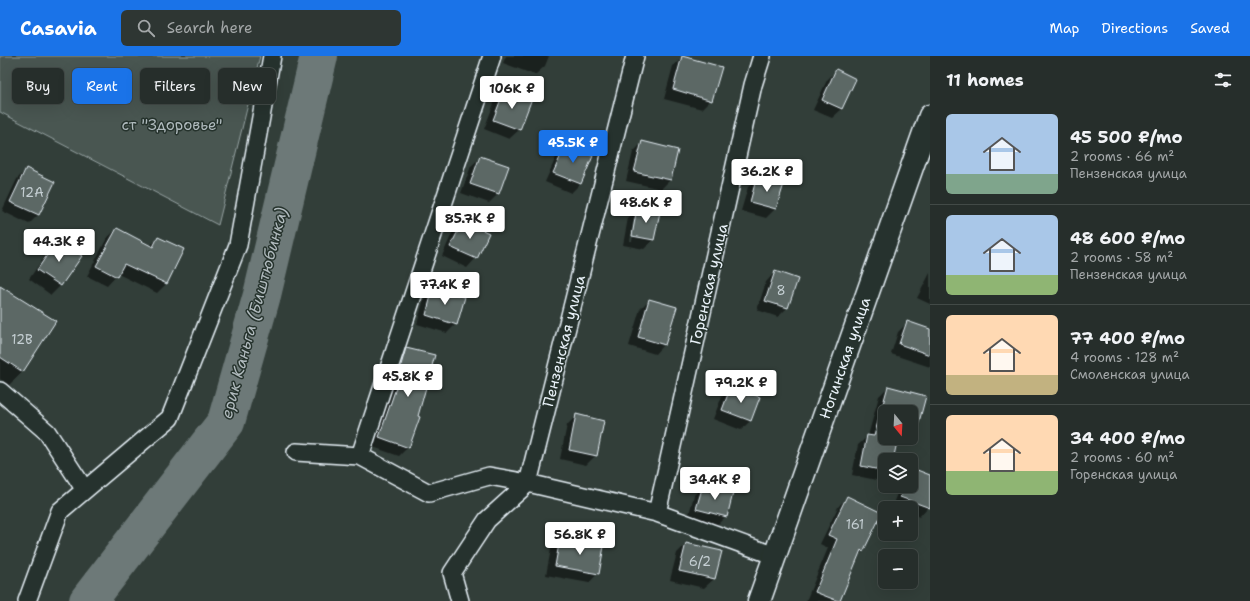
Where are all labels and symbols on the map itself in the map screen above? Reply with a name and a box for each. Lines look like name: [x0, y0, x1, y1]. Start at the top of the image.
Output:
pin: 106K ₽: [479, 76, 545, 110]
park label: ст "Здоровье": [122, 115, 223, 135]
pin: 45.5K ₽: [536, 130, 610, 164]
pin: 36.2K ₽: [730, 159, 804, 193]
house number: 12А: [20, 184, 44, 201]
pin: 48.6K ₽: [609, 190, 683, 224]
water label: ерик Каньга (Биштюбинка): [216, 205, 292, 421]
pin: 85.7K ₽: [433, 206, 507, 240]
street label: Горенская улица: [685, 221, 733, 347]
pin: 44.3K ₽: [22, 229, 96, 263]
pin: 77.4K ₽: [408, 272, 482, 306]
street label: Пензенская улица: [538, 273, 590, 409]
house number: 8: [776, 282, 786, 299]
street label: Ногинская улица: [815, 294, 875, 422]
house number: 12В: [11, 331, 33, 348]
pin: 45.8K ₽: [371, 364, 445, 398]
pin: 79.2K ₽: [704, 370, 778, 404]
north arrow: [878, 405, 918, 445]
pin: 34.4K ₽: [678, 467, 752, 501]
house number: 161: [846, 516, 864, 533]
pin: 56.8K ₽: [543, 522, 617, 556]
house number: 6/2: [689, 553, 711, 570]

